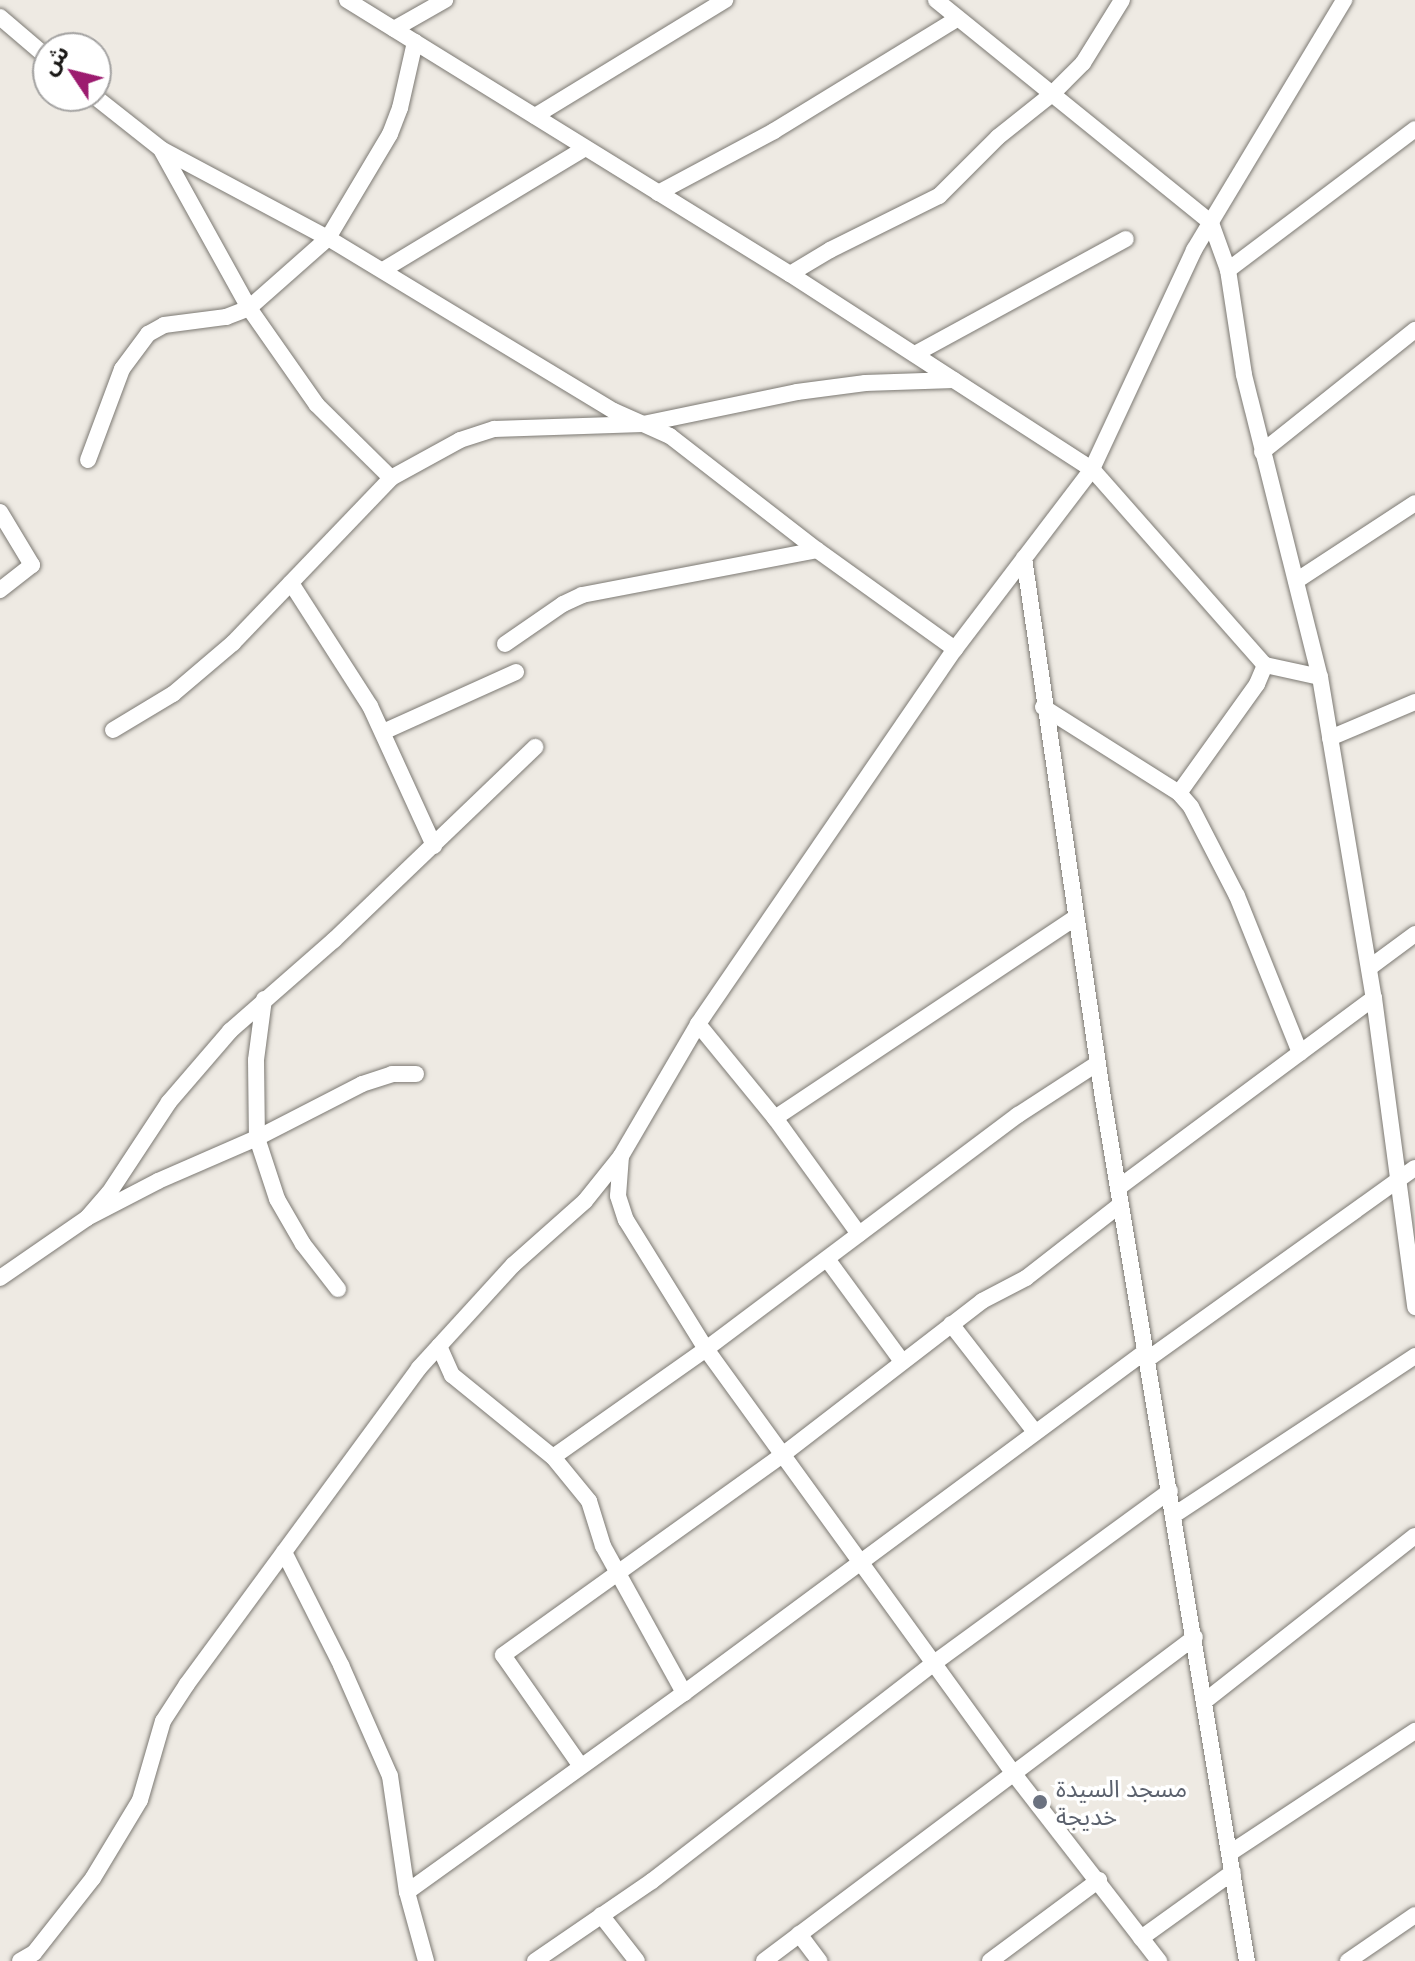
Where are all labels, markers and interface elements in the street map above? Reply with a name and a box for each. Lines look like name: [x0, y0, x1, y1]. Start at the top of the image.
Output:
north arrow: [32, 32, 112, 112]
text: ش: [33, 38, 75, 80]
place label: مسجد السيدة خديجة: [1056, 1774, 1187, 1830]
marker: مسجد السيدة خديجة: [1031, 1793, 1049, 1811]

